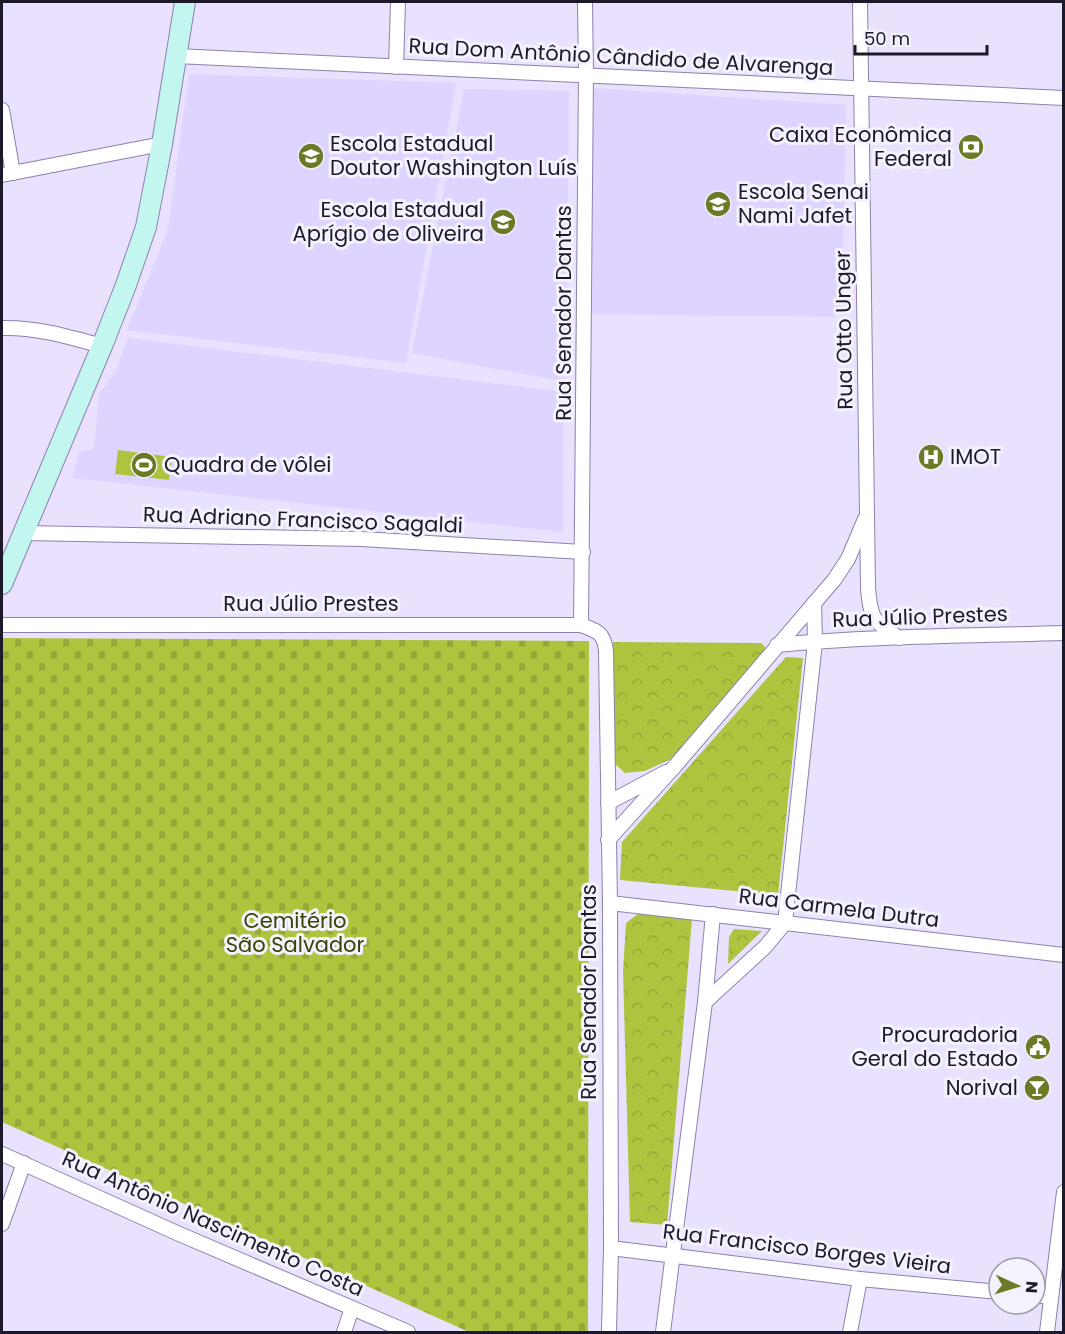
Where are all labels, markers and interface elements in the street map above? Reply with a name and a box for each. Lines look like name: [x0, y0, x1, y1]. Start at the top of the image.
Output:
scale bar: [855, 18, 987, 56]
text: 50 m: [864, 26, 910, 51]
street label: Rua Dom Antônio Cândido de Alvarenga: [408, 31, 834, 82]
place label: Caixa Econômica Federal: [769, 120, 952, 173]
place label: Escola Estadual Doutor Washington Luís: [330, 129, 577, 182]
bank icon: Caixa Econômica Federal: [956, 132, 986, 162]
school or university icon: Escola Estadual Doutor Washington Luís: [296, 141, 326, 171]
place label: Escola Senai Nami Jafet: [738, 177, 869, 230]
school or university icon: Escola Senai Nami Jafet: [703, 189, 733, 219]
place label: Escola Estadual Aprígio de Oliveira: [293, 195, 484, 248]
street label: Rua Senador Dantas: [549, 205, 578, 421]
school or university icon: Escola Estadual Aprígio de Oliveira: [488, 207, 518, 237]
street label: Rua Otto Unger: [828, 250, 859, 410]
hospital icon: IMOT: [916, 442, 946, 472]
place label: IMOT: [950, 442, 1001, 471]
sports icon: Quadra de vôlei: [129, 450, 159, 480]
place label: Quadra de vôlei: [164, 450, 331, 479]
street label: Rua Adriano Francisco Sagaldi: [142, 499, 464, 540]
street label: Rua Júlio Prestes: [223, 589, 399, 618]
street label: Rua Júlio Prestes: [832, 599, 1008, 634]
street label: Rua Carmela Dutra: [737, 881, 941, 934]
street label: Rua Senador Dantas: [574, 884, 603, 1100]
park label: Cemitério São Salvador: [226, 906, 365, 959]
place label: Procuradoria Geral do Estado: [851, 1020, 1018, 1073]
public building icon: Procuradoria Geral do Estado: [1023, 1032, 1053, 1062]
place label: Norival: [946, 1073, 1018, 1102]
bar icon: Norival: [1022, 1073, 1052, 1103]
street label: Rua Antônio Nascimento Costa: [58, 1144, 369, 1303]
street label: Rua Francisco Borges Vieira: [661, 1216, 953, 1281]
north arrow: [987, 1256, 1047, 1316]
text: N: [1020, 1280, 1043, 1294]

